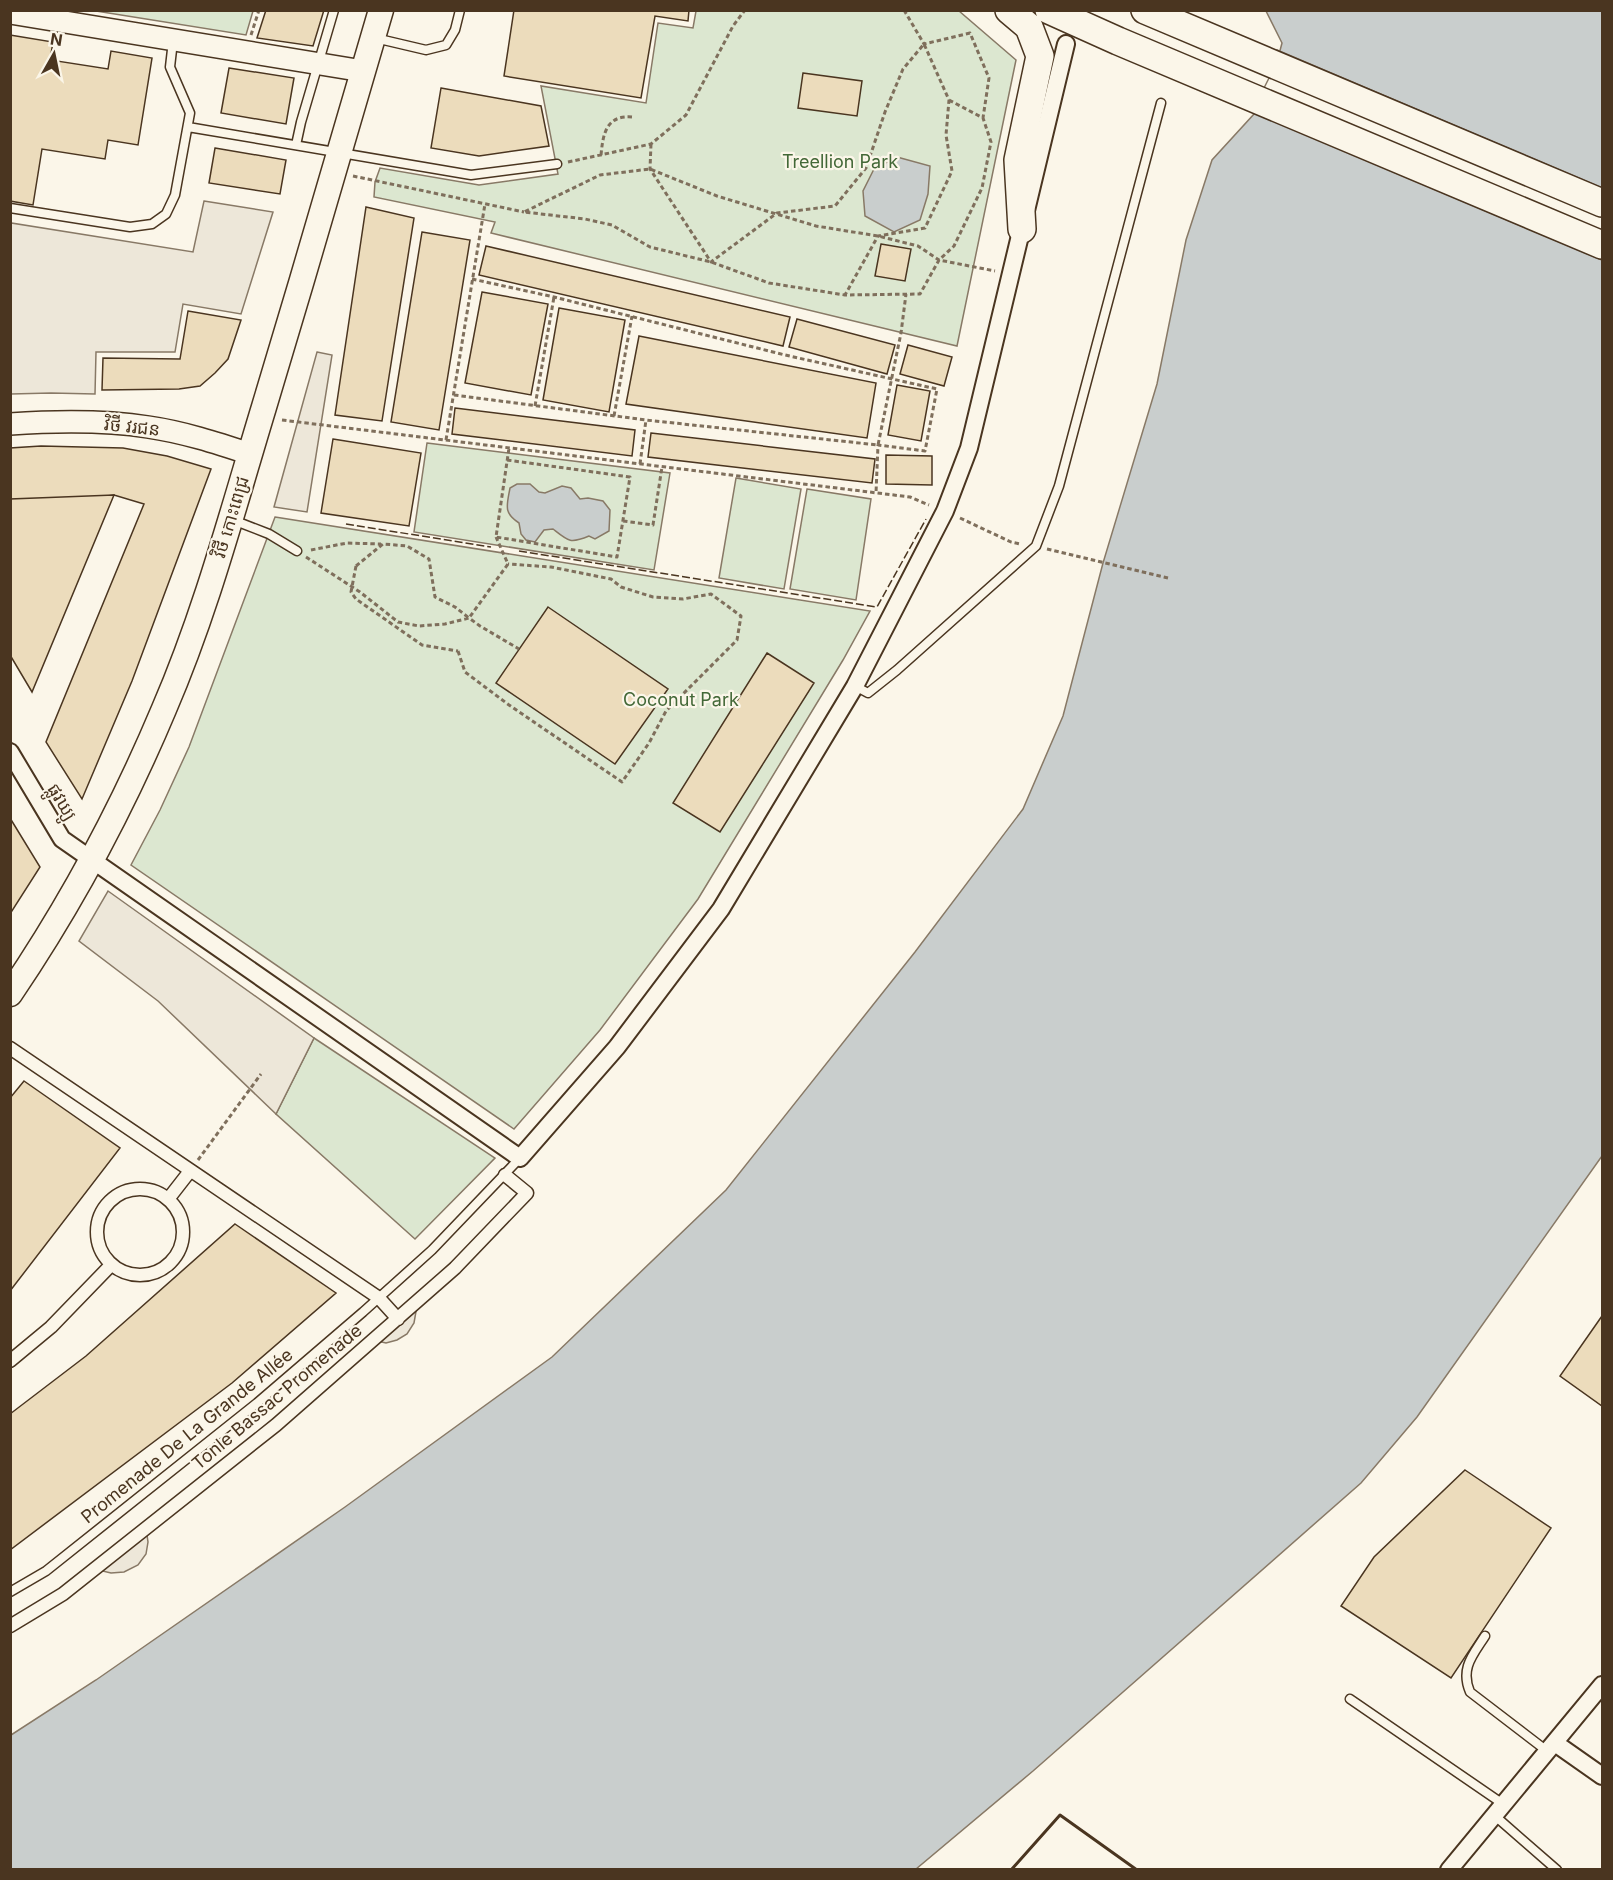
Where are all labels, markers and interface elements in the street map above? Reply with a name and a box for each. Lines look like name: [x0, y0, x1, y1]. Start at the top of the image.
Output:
north arrow: [24, 24, 84, 84]
text: N: [49, 28, 64, 50]
park label: Treellion Park: [782, 151, 898, 172]
street label: វិថី វរជន: [102, 412, 161, 440]
street label: វិថី កោះពេជ្រ: [207, 473, 254, 561]
park label: Coconut Park: [623, 689, 739, 710]
street label: ផ្លូវឃ្យូ: [38, 779, 82, 827]
street label: Tonle Bassac Promenade: [188, 1319, 366, 1474]
street label: Promenade De La Grande Allée: [77, 1344, 297, 1527]

